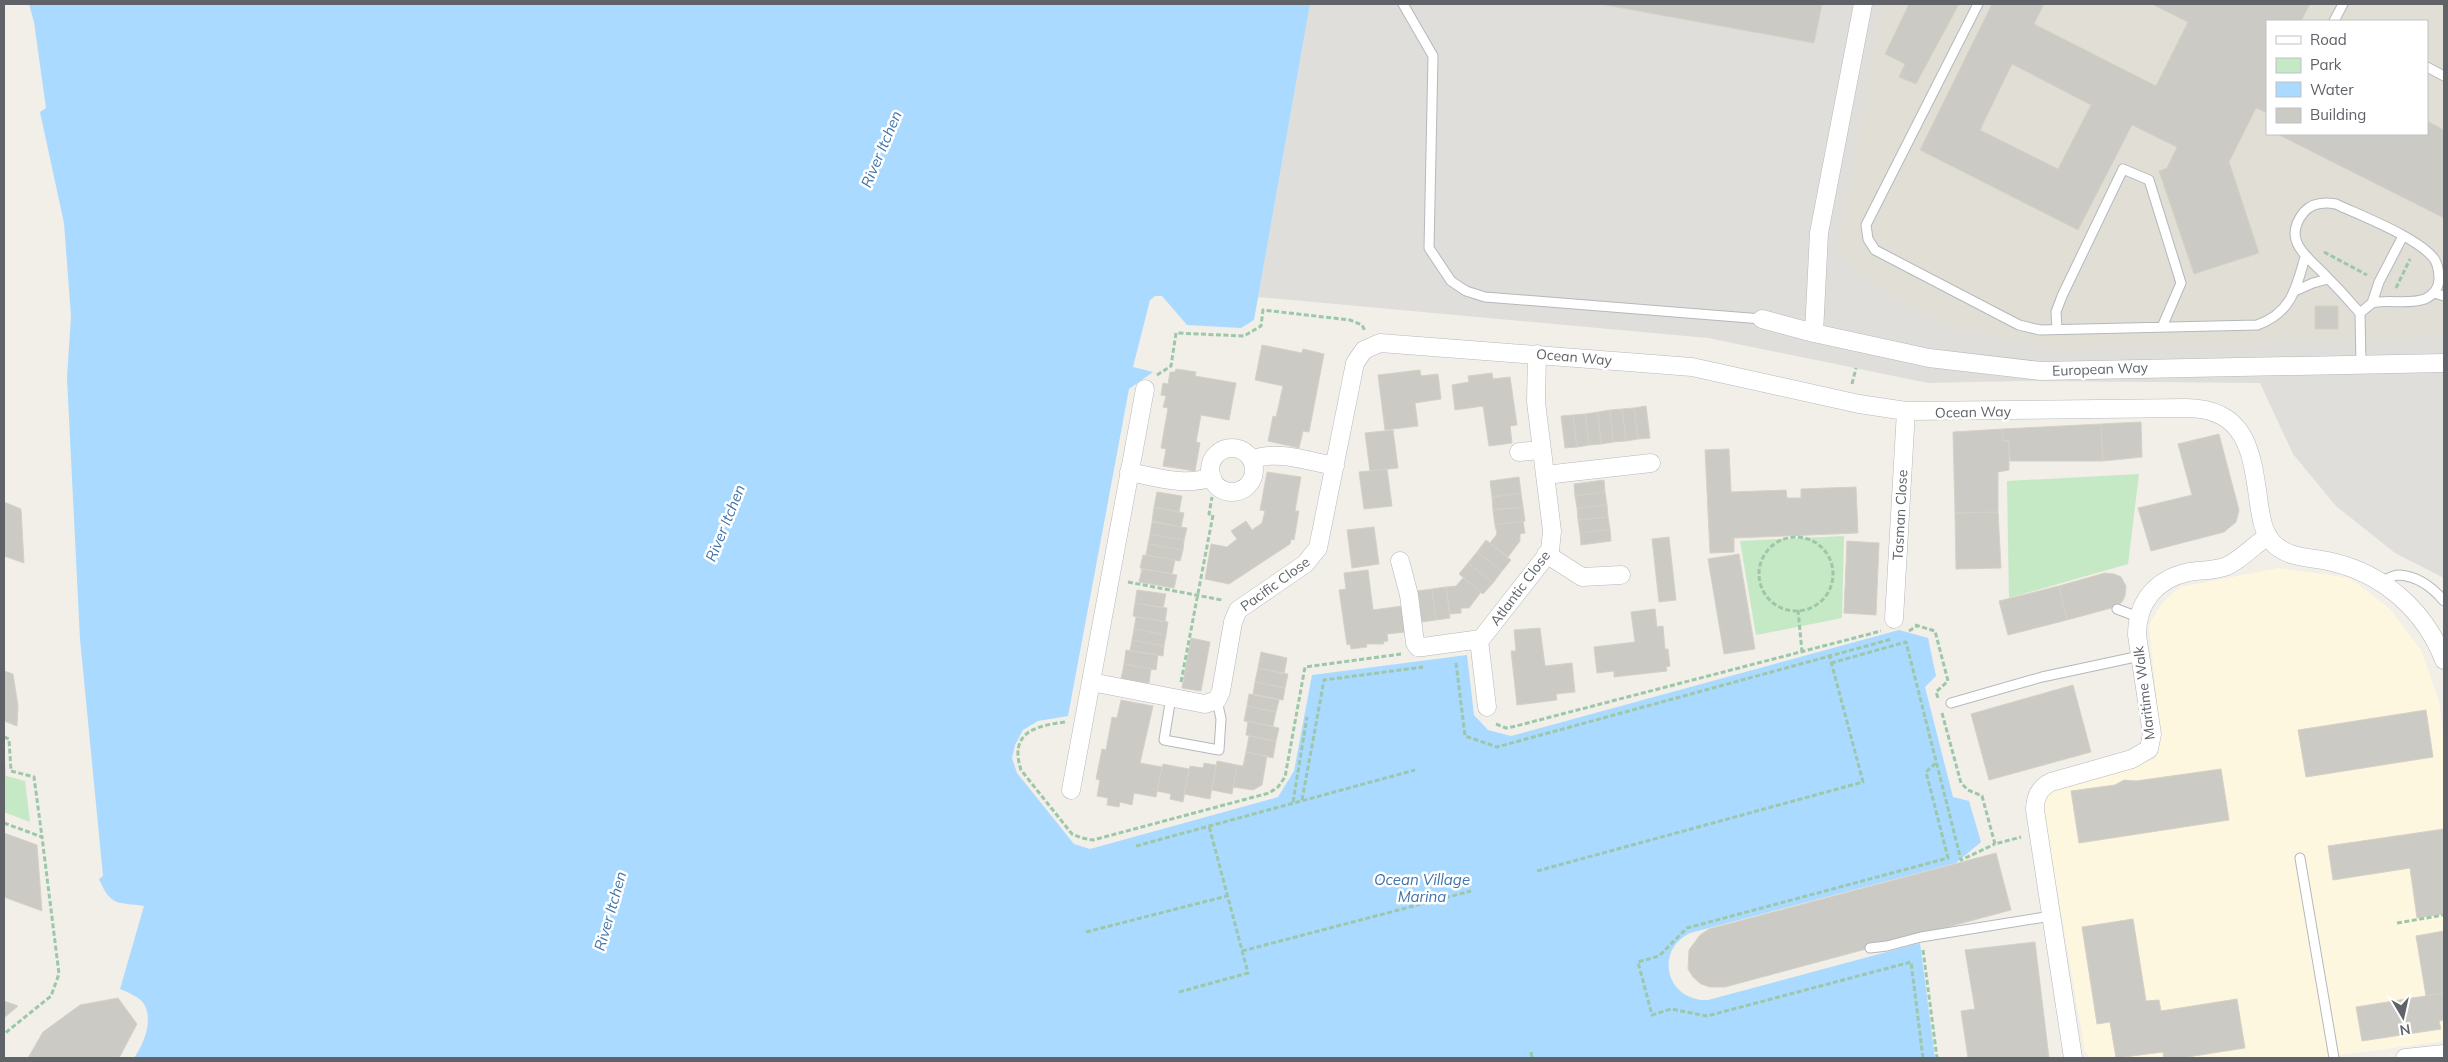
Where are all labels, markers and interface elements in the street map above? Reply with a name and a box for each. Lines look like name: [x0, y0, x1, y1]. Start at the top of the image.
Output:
legend: [2266, 20, 2428, 135]
text: Road: [2310, 30, 2347, 49]
text: Park: [2310, 55, 2342, 74]
text: Water: [2310, 80, 2354, 99]
text: Building: [2310, 105, 2366, 124]
water label: River Itchen: [856, 108, 906, 190]
street label: Ocean Way: [1535, 345, 1613, 369]
street label: European Way: [2052, 358, 2149, 380]
street label: Ocean Way: [1935, 402, 2012, 422]
street label: Tasman Close: [1889, 469, 1911, 561]
water label: River Itchen: [701, 481, 749, 564]
street label: Atlantic Close: [1486, 547, 1554, 629]
street label: Pacific Close: [1237, 553, 1313, 615]
street label: Maritime Walk: [2129, 644, 2159, 741]
water label: River Itchen: [590, 869, 630, 953]
water label: Ocean Village Marina: [1374, 870, 1470, 906]
north arrow: [2378, 992, 2428, 1042]
text: N: [2398, 1020, 2412, 1040]

